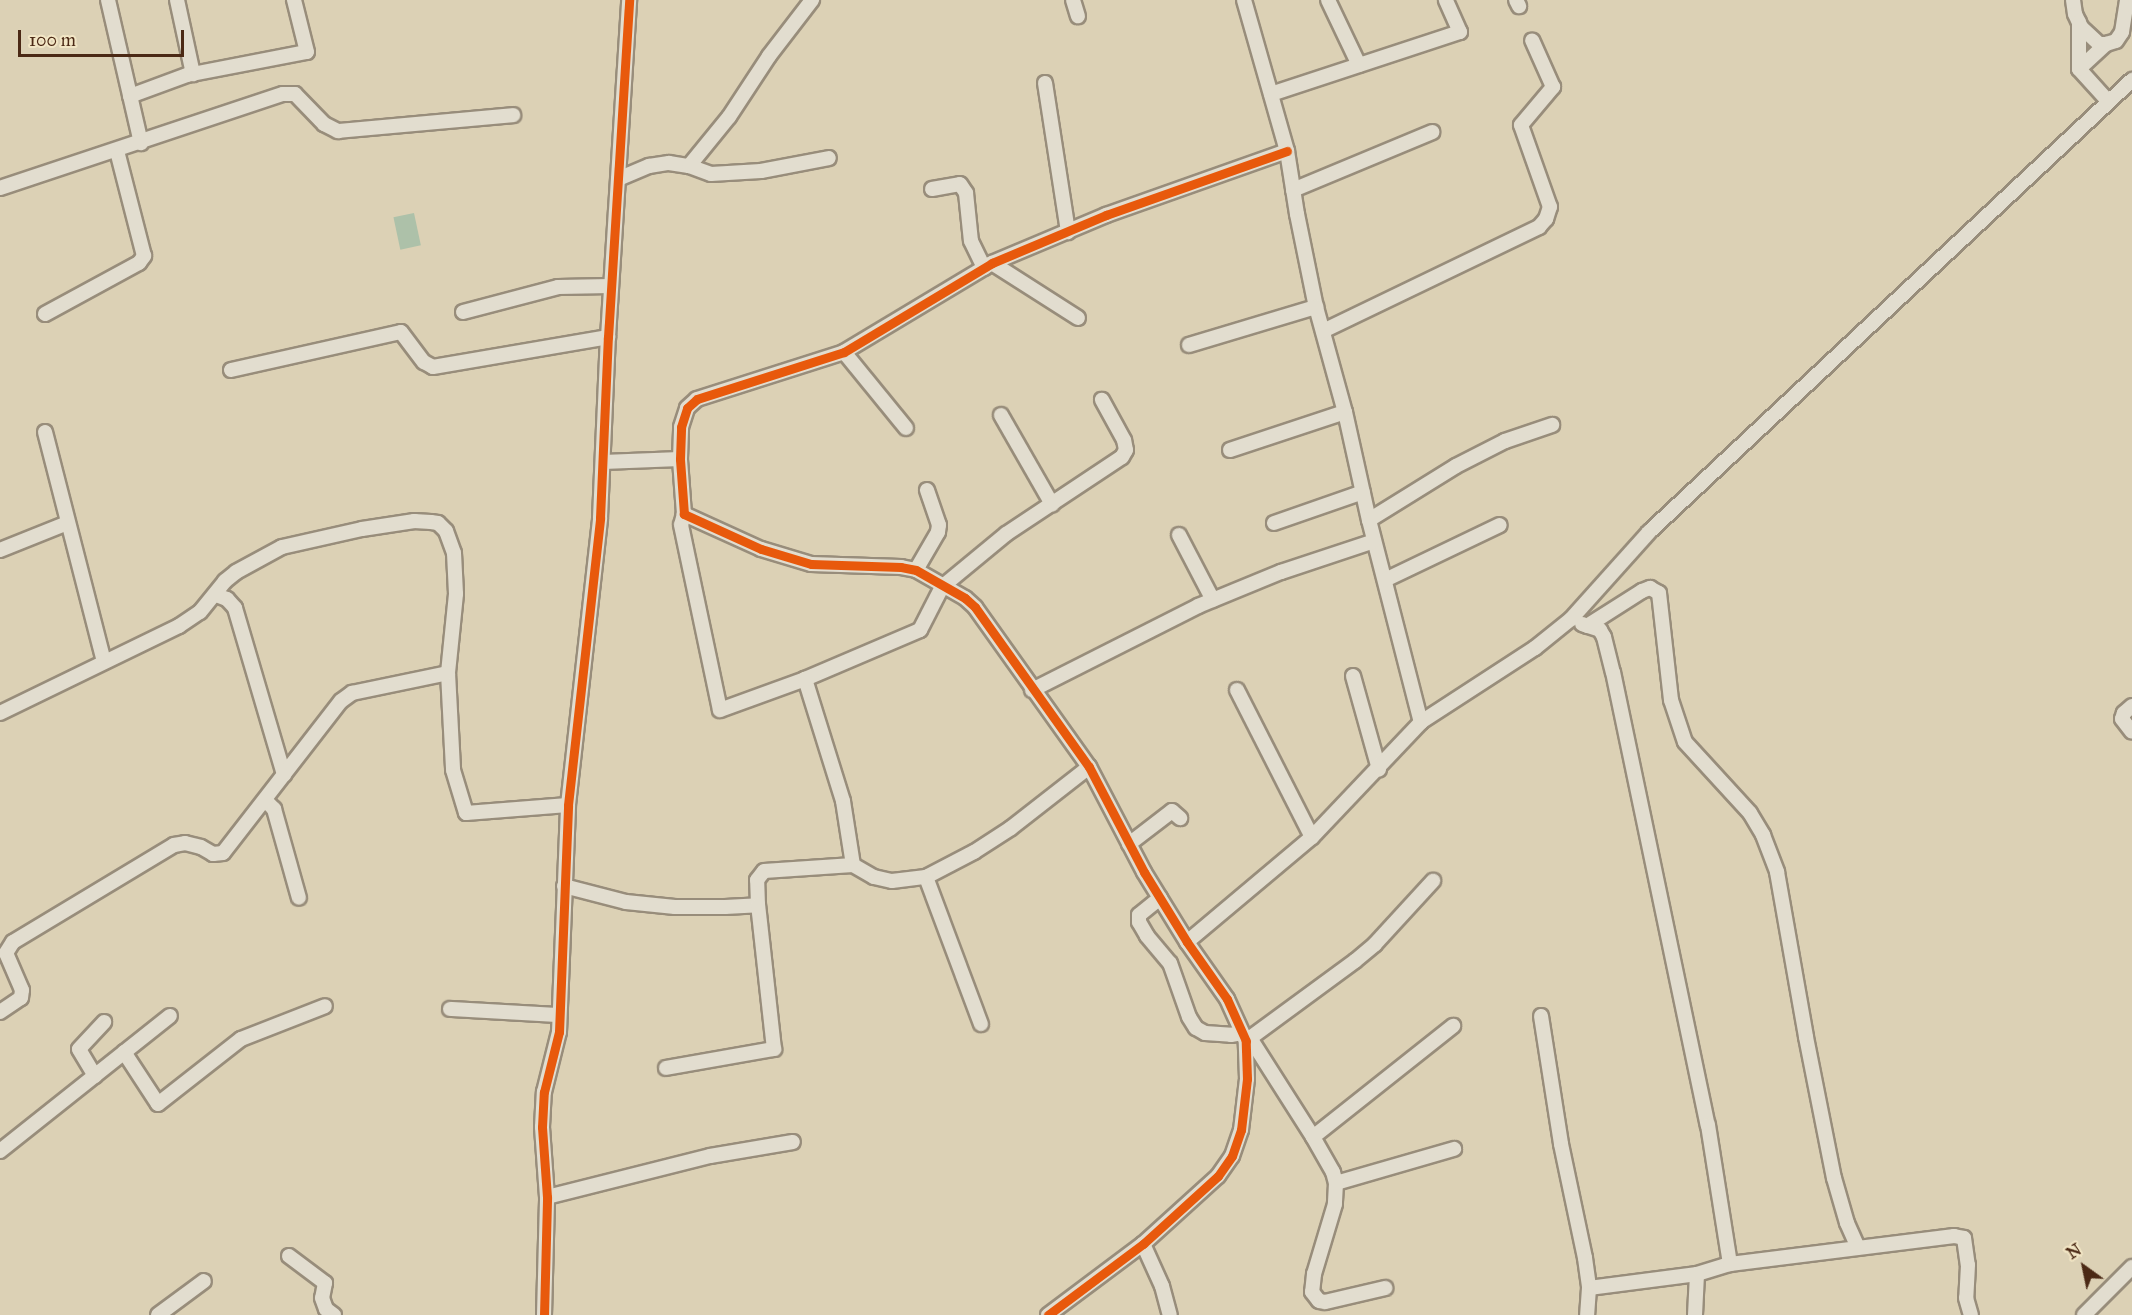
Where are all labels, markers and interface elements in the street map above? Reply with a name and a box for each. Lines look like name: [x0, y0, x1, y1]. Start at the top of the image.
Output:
scale bar: [21, 18, 188, 56]
text: 100 m: [29, 29, 76, 51]
north arrow: [2054, 1237, 2114, 1297]
text: N: [2063, 1240, 2085, 1263]

